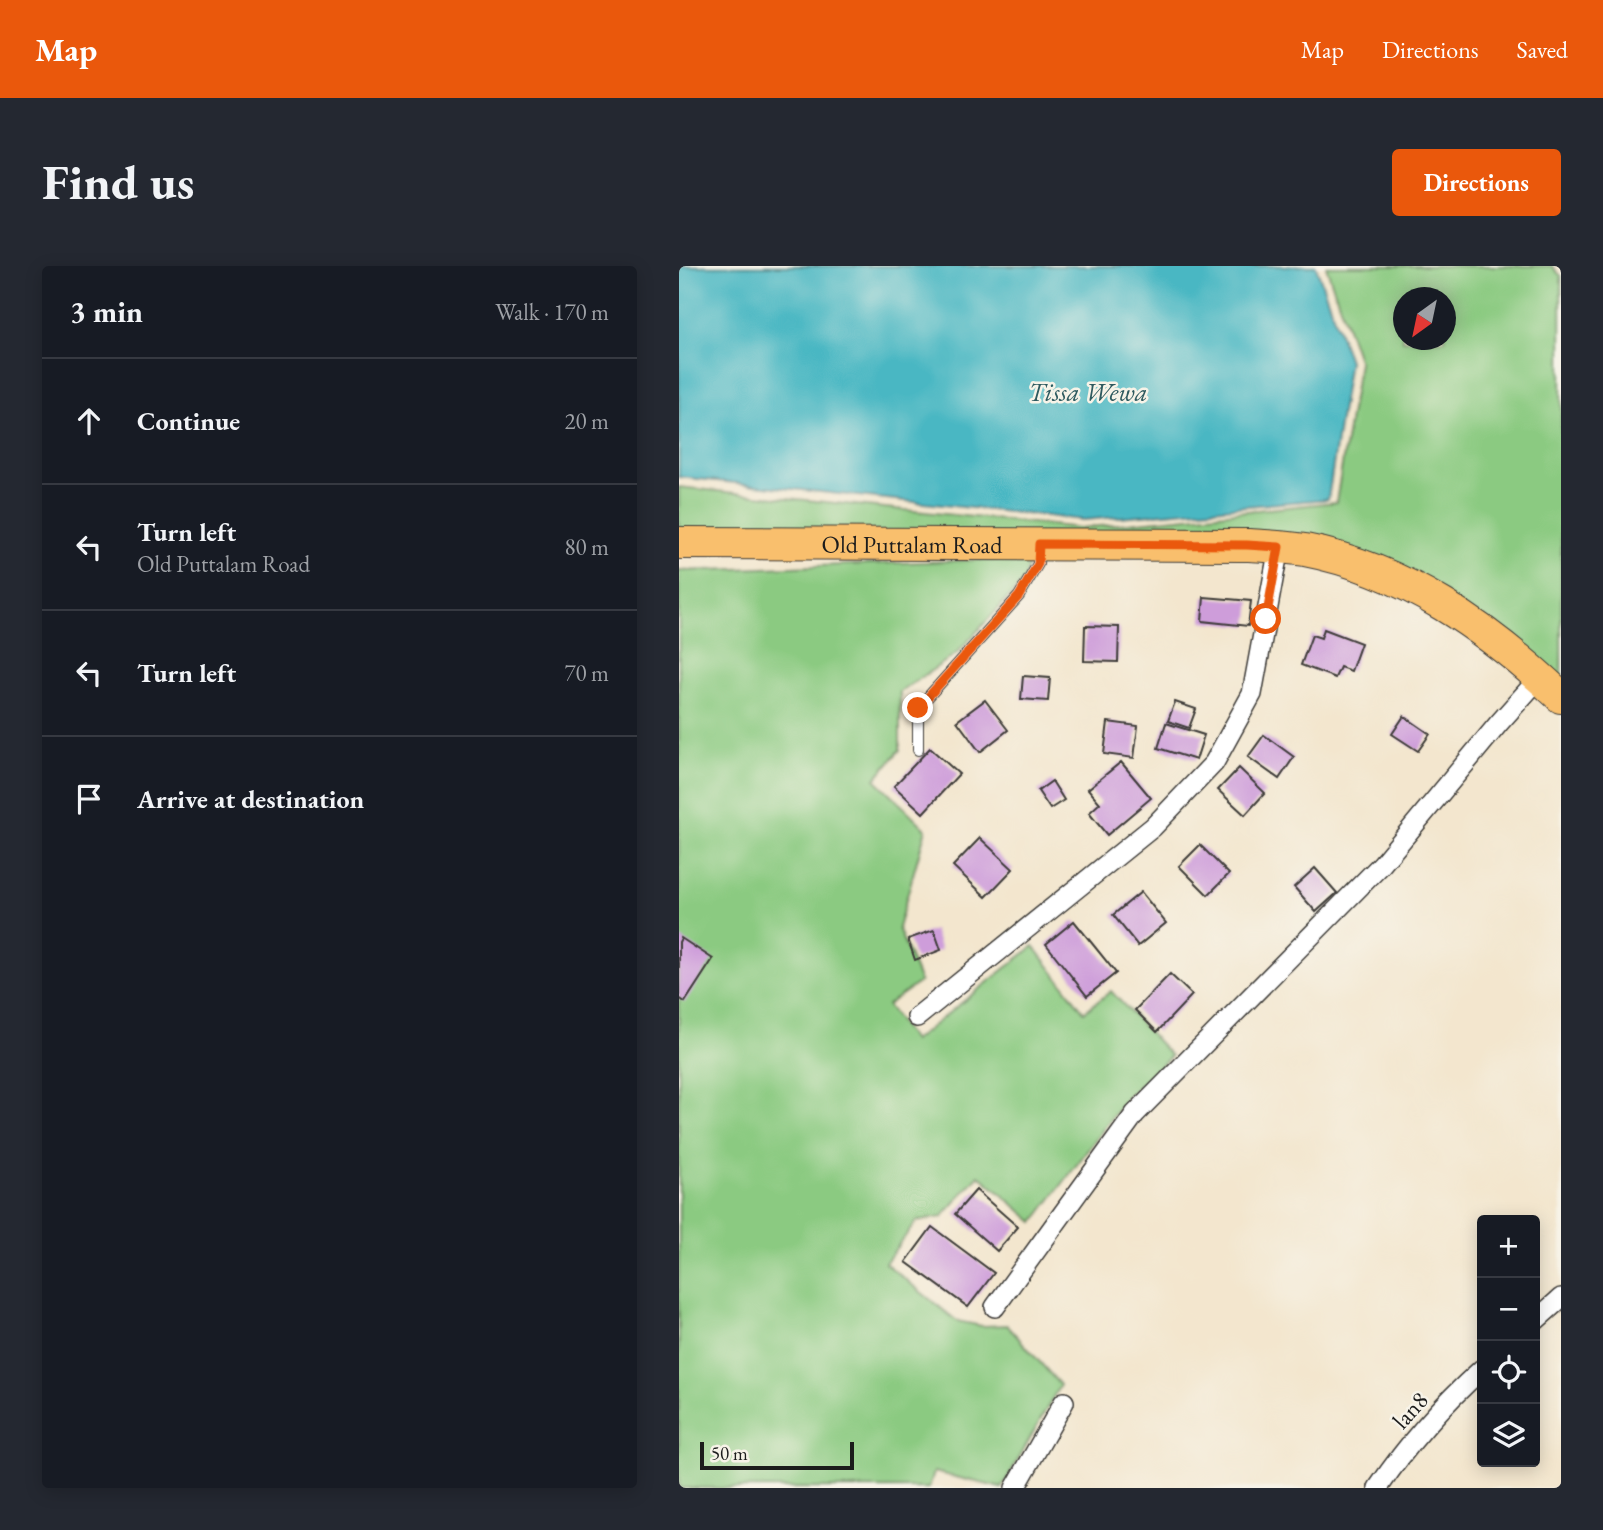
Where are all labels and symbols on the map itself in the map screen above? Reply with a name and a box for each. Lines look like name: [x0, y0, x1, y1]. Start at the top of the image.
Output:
north arrow: [1393, 287, 1456, 350]
water label: Tissa Wewa: [1029, 375, 1147, 409]
street label: Old Puttalam Road: [822, 528, 1003, 560]
route start: [1250, 603, 1281, 634]
route end: [902, 692, 933, 723]
street label: lan8: [1385, 1385, 1435, 1435]
scale bar: [700, 1439, 854, 1471]

